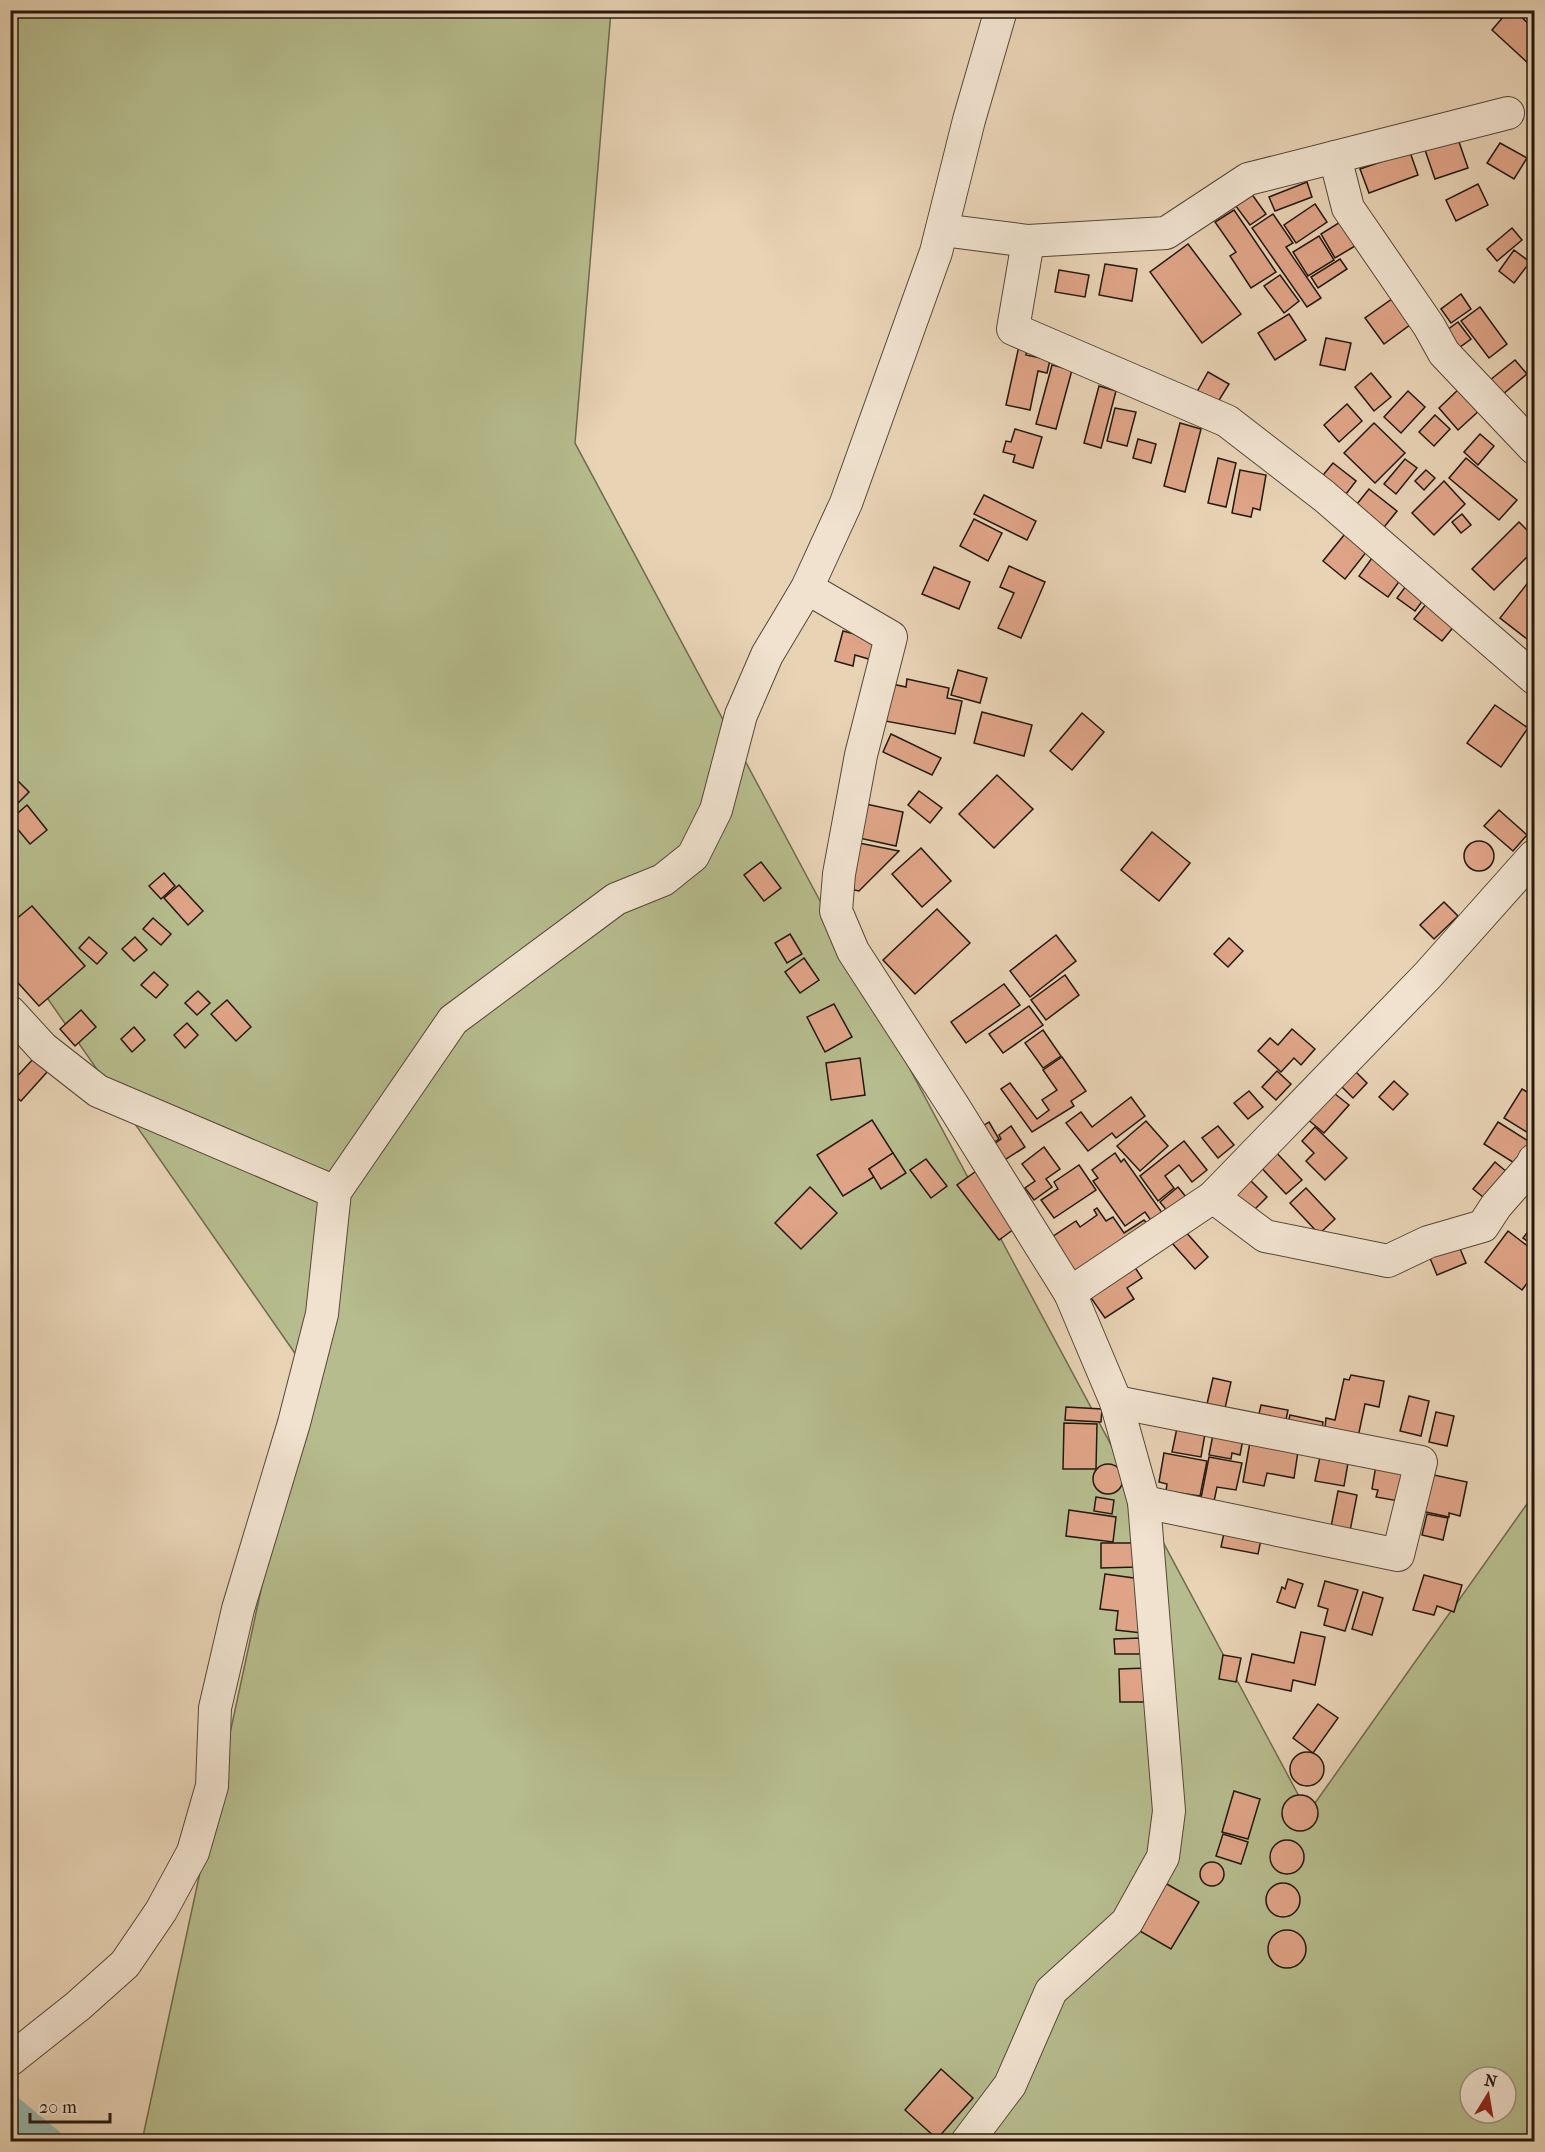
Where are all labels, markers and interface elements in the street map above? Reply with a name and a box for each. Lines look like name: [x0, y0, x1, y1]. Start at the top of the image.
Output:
north arrow: [1458, 2065, 1518, 2125]
text: N: [1483, 2070, 1499, 2091]
scale bar: [30, 2086, 110, 2124]
text: 20 m: [39, 2097, 77, 2118]

